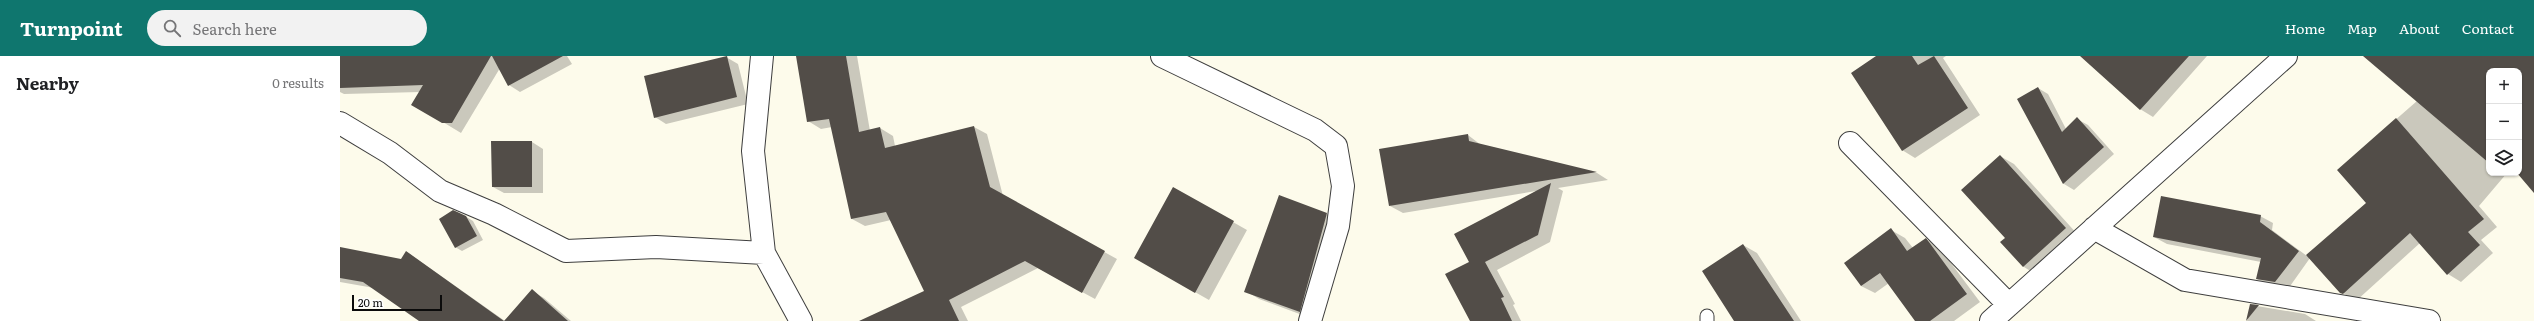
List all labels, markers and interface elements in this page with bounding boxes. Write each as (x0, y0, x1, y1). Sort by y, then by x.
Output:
search box (147, 10, 427, 46)
text: Turnpoint (20, 14, 123, 42)
icon: search (161, 17, 183, 39)
text: Search here (193, 17, 277, 40)
text: Home (2285, 18, 2325, 38)
text: Map (2347, 18, 2377, 38)
text: About (2399, 18, 2440, 38)
text: Contact (2462, 18, 2514, 38)
map controls (2486, 68, 2522, 176)
button: + (2486, 68, 2522, 104)
text: Nearby (16, 70, 79, 95)
text: 0 results (272, 73, 324, 92)
button: − (2486, 104, 2522, 140)
button: layers (2486, 140, 2522, 176)
scale bar (352, 293, 442, 312)
text: 20 m (358, 294, 383, 310)

